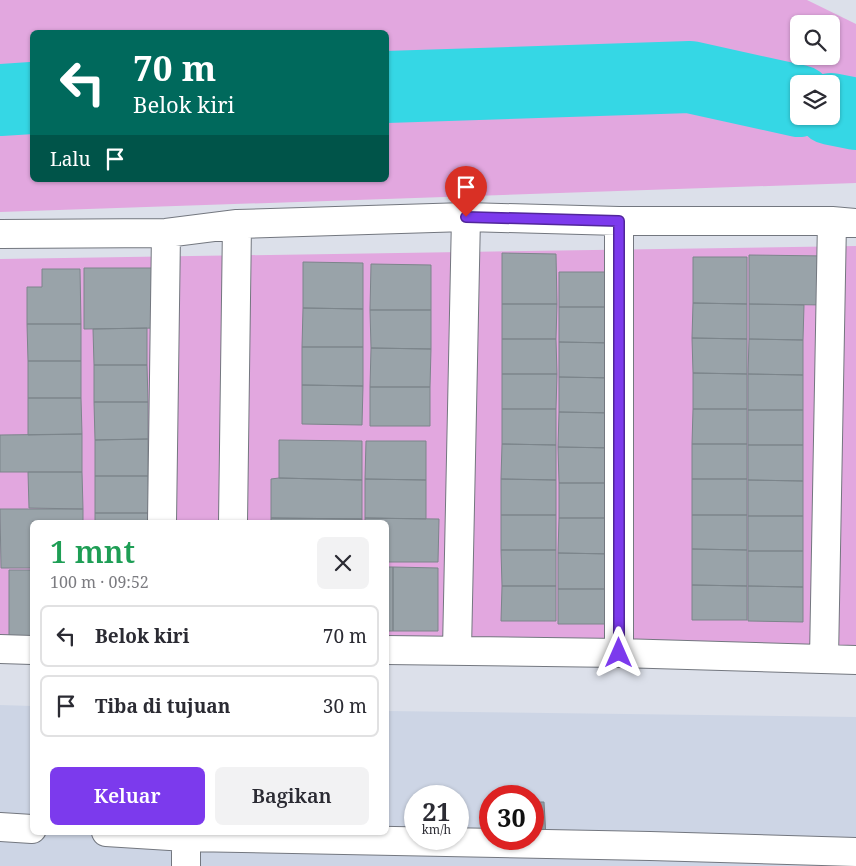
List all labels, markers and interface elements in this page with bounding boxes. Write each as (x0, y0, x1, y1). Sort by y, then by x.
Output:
map controls (790, 15, 840, 125)
button: search (790, 15, 840, 65)
text: 70 m (133, 44, 216, 91)
icon: left (50, 50, 115, 115)
button: layers (790, 75, 840, 125)
text: Belok kiri (133, 89, 235, 119)
icon: arrive (101, 145, 129, 173)
text: Lalu (50, 146, 91, 172)
pin (445, 166, 487, 217)
icon: arrive (452, 173, 480, 201)
text: 1 mnt (50, 531, 135, 572)
button: close (317, 537, 369, 589)
text: 100 m · 09:52 (50, 571, 149, 593)
icon: left (52, 622, 80, 650)
text: Belok kiri (95, 623, 189, 649)
text: 70 m (323, 623, 367, 649)
position arrow (592, 626, 644, 678)
icon: arrive (52, 692, 80, 720)
text: Tiba di tujuan (95, 693, 230, 719)
text: 30 m (323, 693, 367, 719)
button: Keluar (50, 767, 205, 825)
button: Bagikan (215, 767, 369, 825)
speed limit sign: 30 (479, 785, 544, 850)
text: 21 (422, 794, 451, 828)
text: km/h (422, 821, 451, 838)

